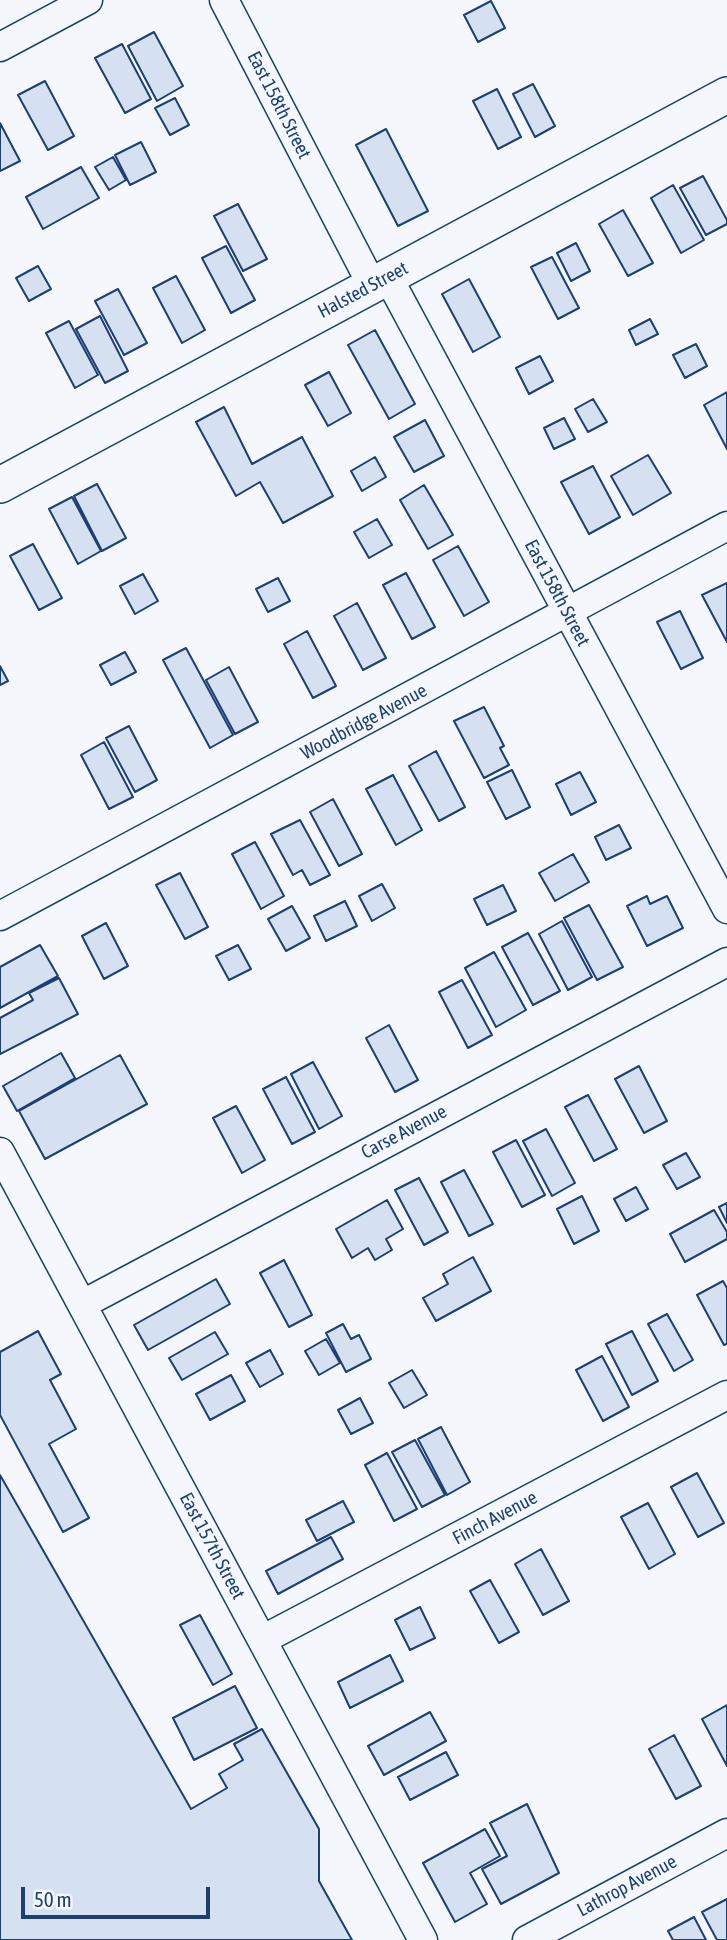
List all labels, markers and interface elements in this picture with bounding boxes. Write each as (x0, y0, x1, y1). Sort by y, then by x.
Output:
street label: East 158th Street (242, 47, 316, 163)
street label: Halsted Street (314, 257, 412, 323)
street label: East 158th Street (519, 536, 595, 650)
street label: Woodbridge Avenue (297, 679, 431, 765)
street label: Carse Avenue (357, 1100, 451, 1164)
street label: Finch Avenue (449, 1486, 541, 1550)
street label: East 157th Street (174, 1489, 250, 1603)
street label: Lathrop Avenue (573, 1850, 681, 1922)
scale bar (24, 1874, 214, 1918)
text: 50 m (34, 1887, 72, 1911)

